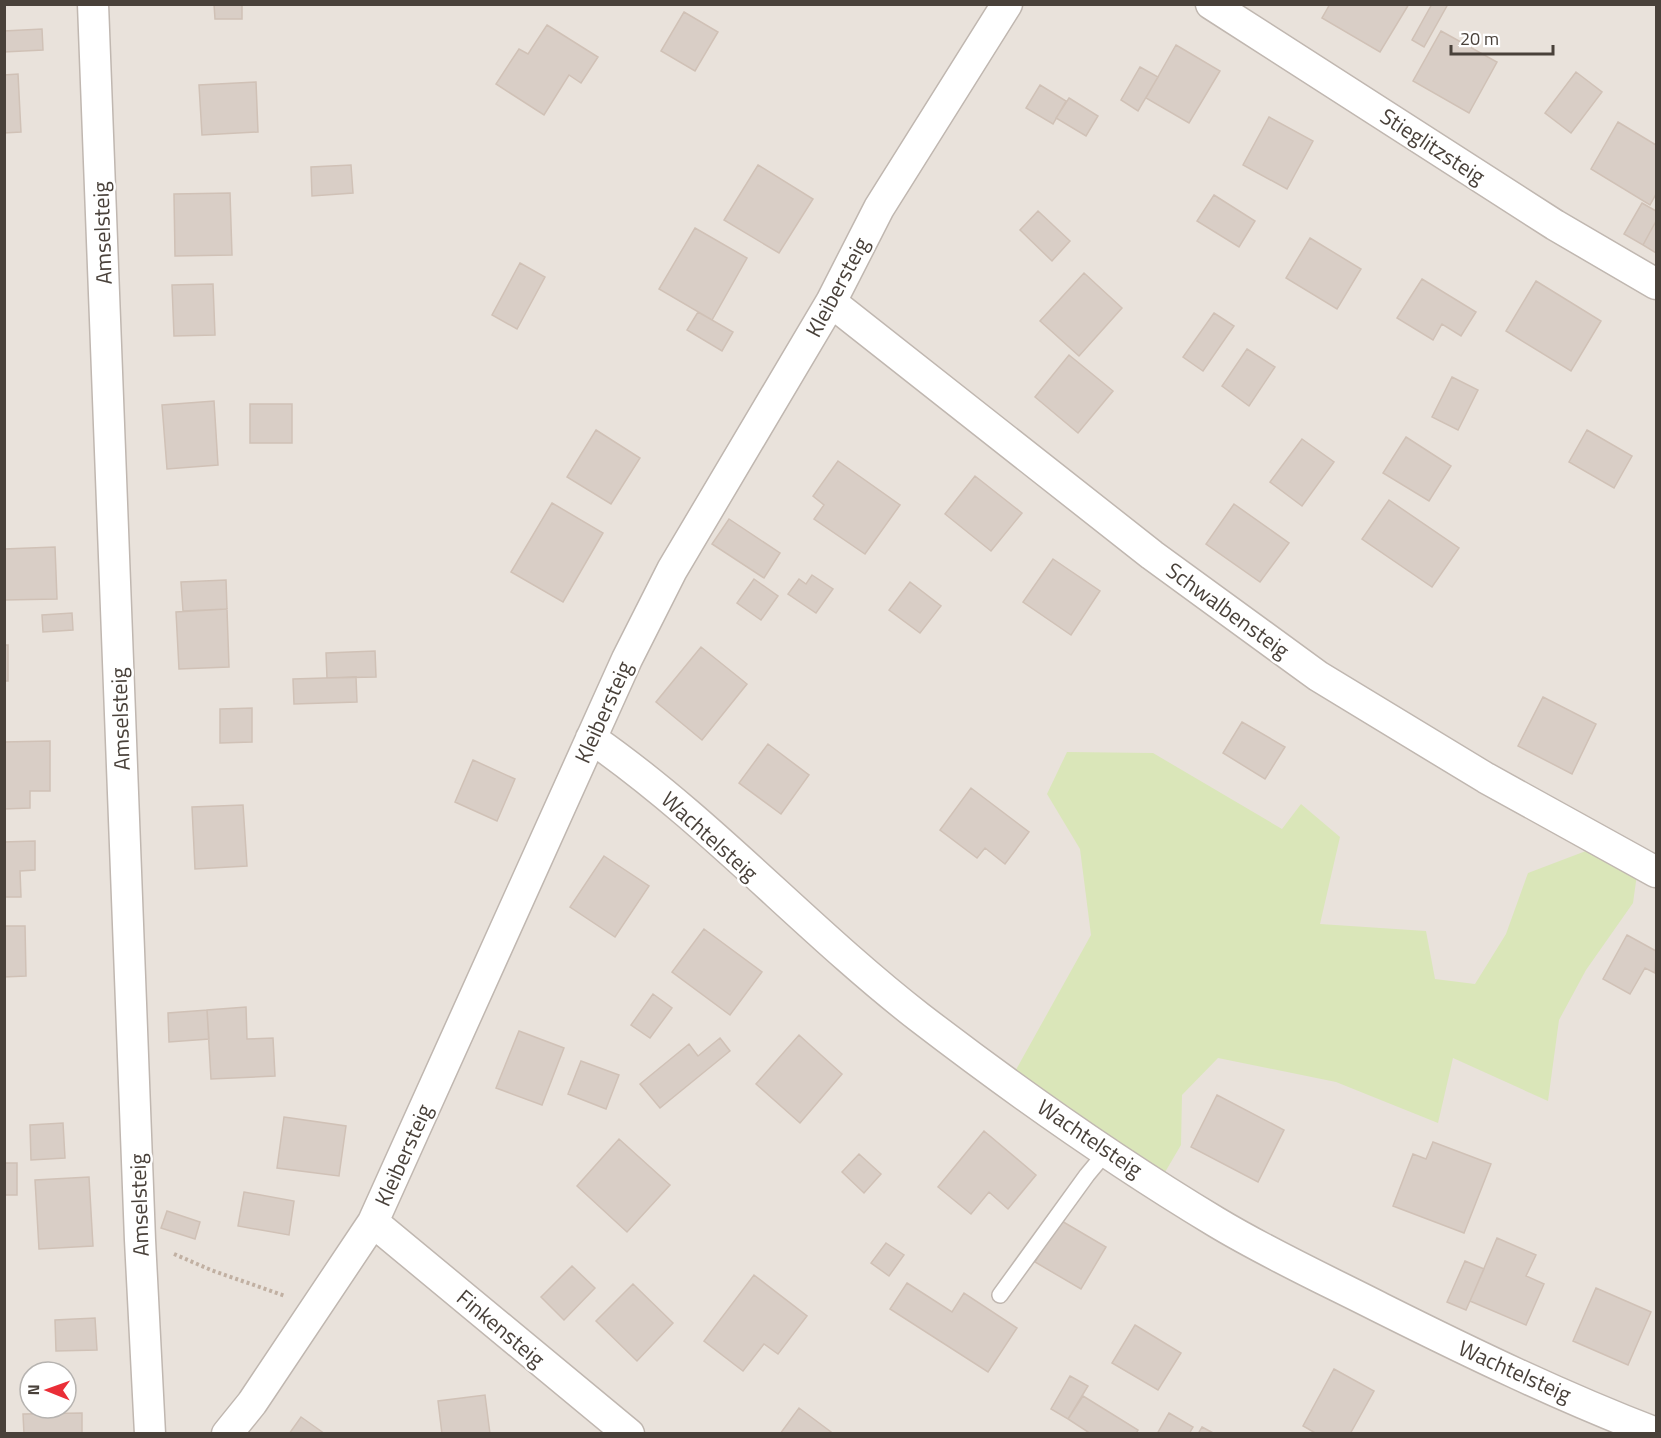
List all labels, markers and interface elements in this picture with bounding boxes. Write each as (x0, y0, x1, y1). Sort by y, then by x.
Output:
scale bar (1451, 18, 1553, 56)
text: 20 m (1460, 25, 1499, 52)
street label: Stieglitzsteig (1374, 99, 1492, 193)
street label: Amselsteig (83, 181, 121, 285)
street label: Kleibersteig (796, 231, 878, 343)
street label: Schwalbensteig (1159, 553, 1297, 667)
street label: Kleibersteig (565, 655, 641, 769)
street label: Amselsteig (101, 667, 139, 771)
street label: Wachtelsteig (654, 783, 766, 889)
street label: Wachtelsteig (1030, 1090, 1150, 1186)
street label: Kleibersteig (365, 1098, 441, 1212)
street label: Amselsteig (120, 1153, 158, 1257)
street label: Finkensteig (449, 1281, 553, 1375)
street label: Wachtelsteig (1453, 1331, 1577, 1411)
north arrow (18, 1360, 78, 1420)
text: N (21, 1384, 45, 1395)

